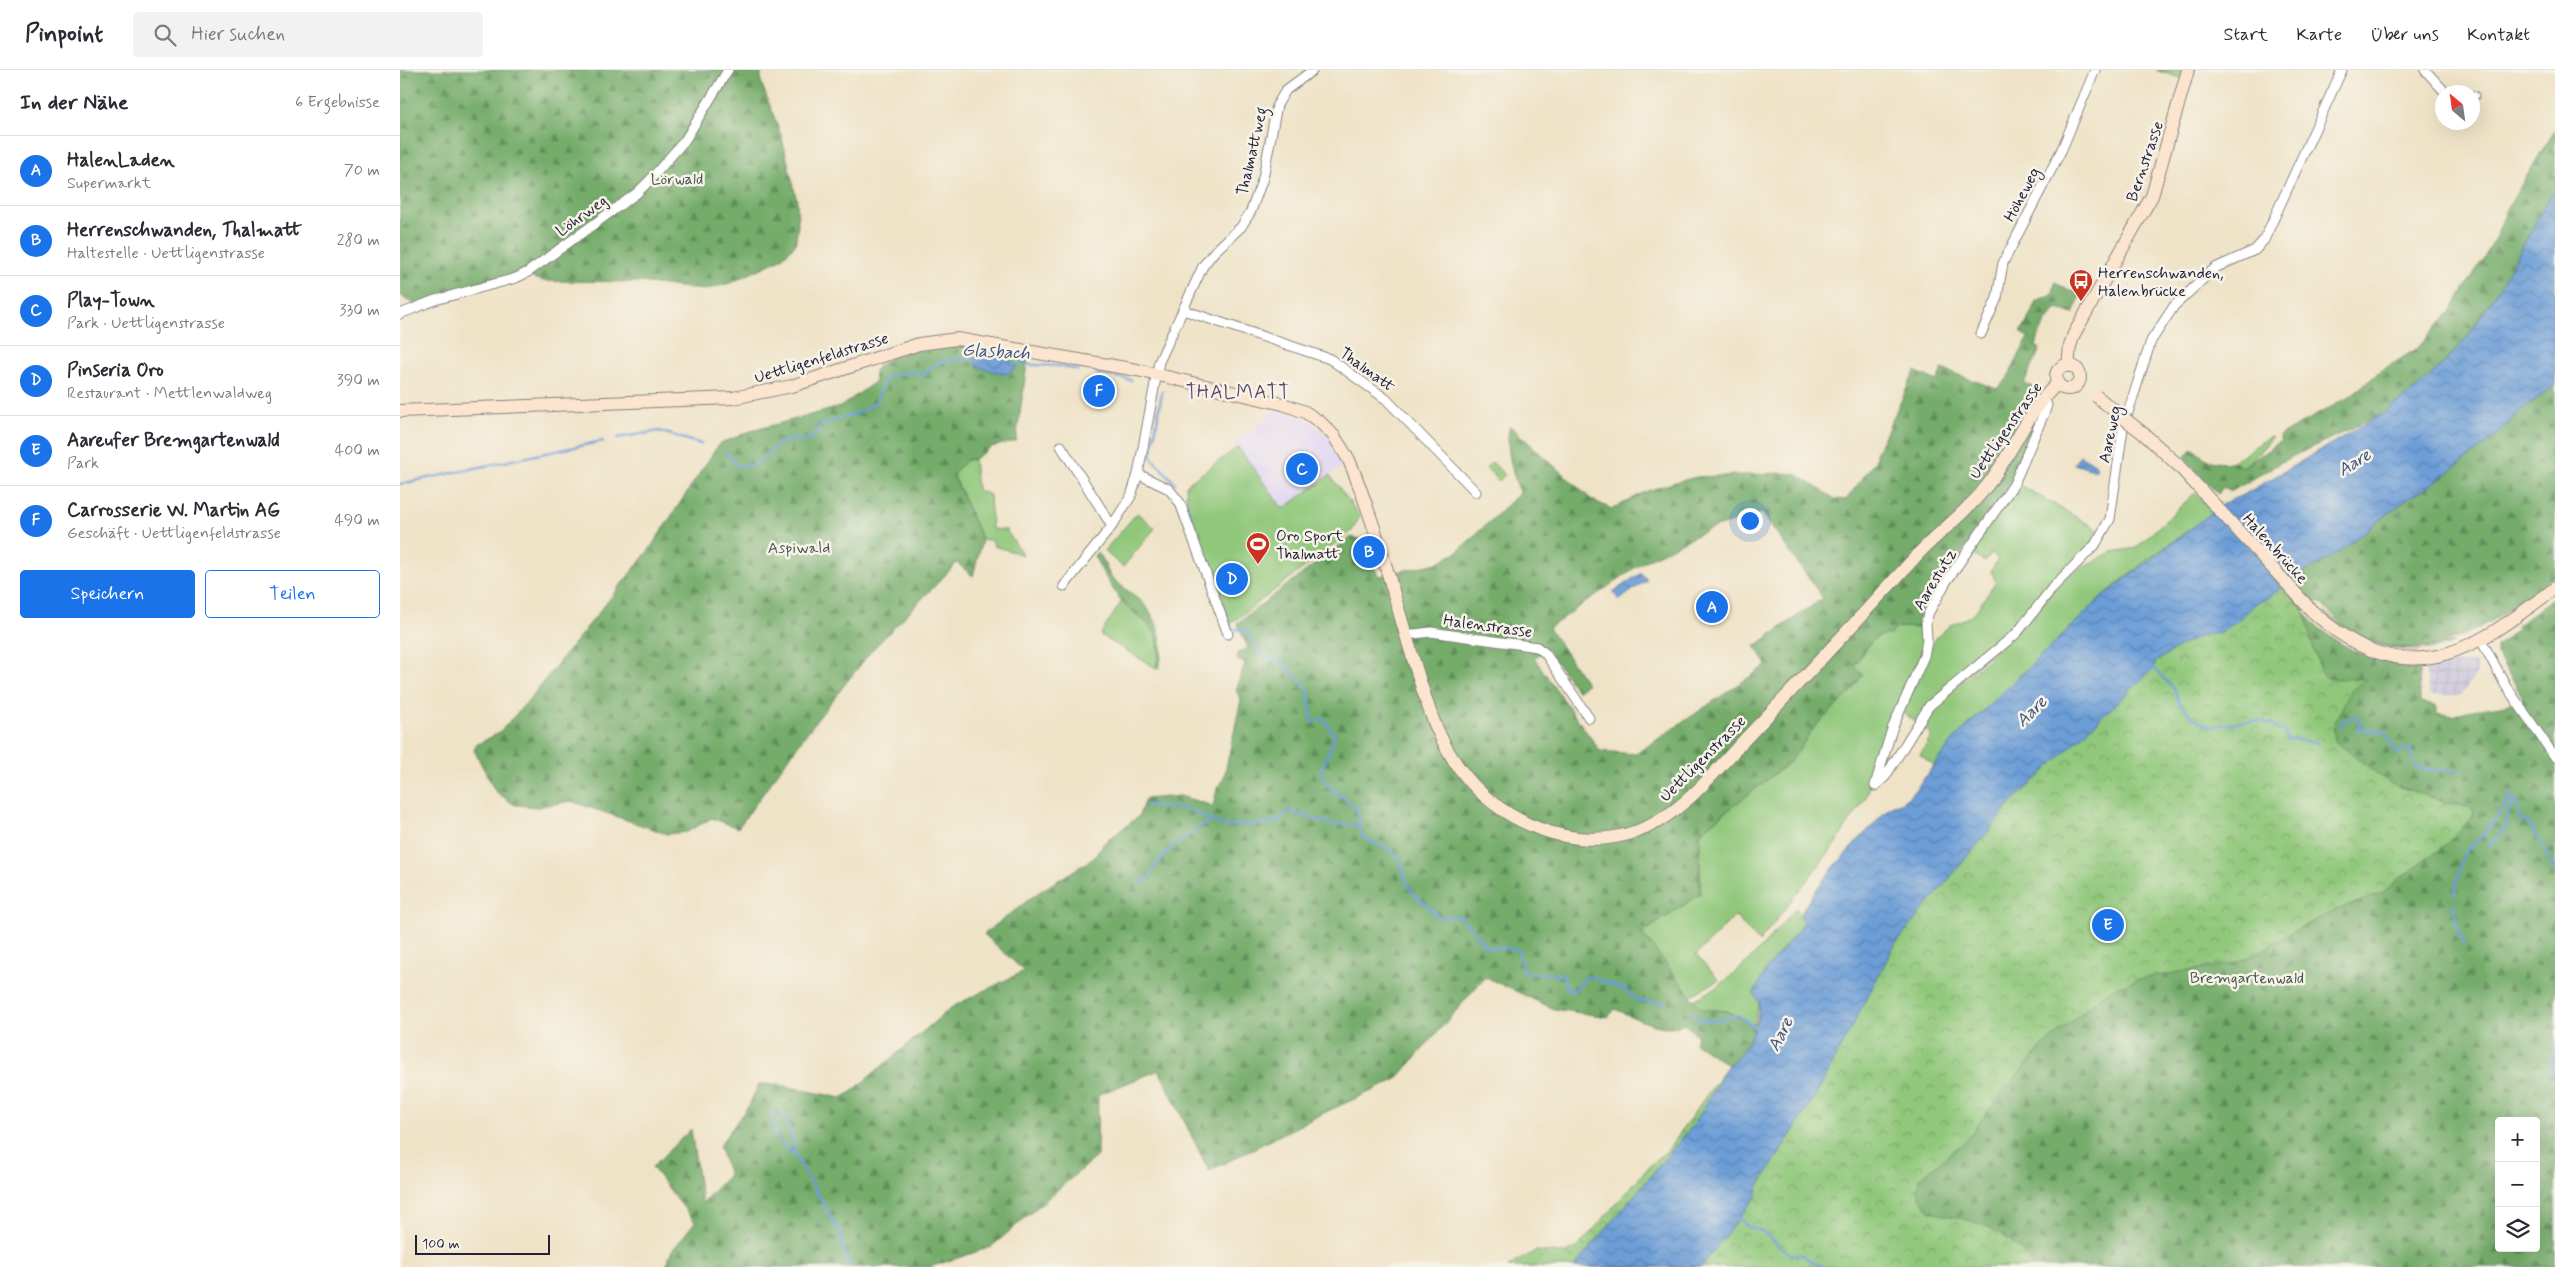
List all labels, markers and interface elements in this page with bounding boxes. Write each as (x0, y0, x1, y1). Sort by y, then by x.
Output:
search box (133, 12, 483, 57)
text: Pinpoint (25, 19, 103, 50)
icon: search (151, 21, 179, 49)
text: Hier suchen (191, 22, 285, 47)
text: Start (2224, 23, 2268, 47)
text: Karte (2296, 23, 2342, 47)
text: Über uns (2370, 23, 2439, 47)
text: Kontakt (2467, 23, 2530, 47)
north arrow (2435, 85, 2480, 130)
text: In der Nähe (20, 89, 128, 117)
text: 6 Ergebnisse (295, 92, 380, 113)
street label: Thalmattweg (1232, 105, 1274, 198)
street label: Bernstrasse (2122, 119, 2169, 204)
text: HalenLaden (67, 148, 175, 173)
text: A (31, 160, 41, 181)
text: 70 m (344, 160, 380, 181)
street label: Höheweg (1999, 164, 2046, 226)
park label: Lörwald (651, 169, 703, 190)
text: Supermarkt (67, 173, 151, 194)
street label: Löhrweg (552, 190, 612, 242)
text: Herrenschwanden, Thalmatt (67, 218, 302, 243)
text: B (31, 230, 41, 251)
text: 280 m (337, 230, 380, 251)
text: Haltestelle · Uettligenstrasse (67, 243, 265, 264)
place label: Herrenschwanden, Halenbrücke (2098, 263, 2224, 302)
bus stop icon: Herrenschwanden, Halenbrücke (2068, 268, 2094, 302)
text: Play-Town (67, 288, 155, 313)
text: C (30, 300, 42, 321)
text: 330 m (339, 300, 380, 321)
text: Park · Uettligenstrasse (67, 313, 225, 334)
street label: Uettligenfeldstrasse (752, 328, 891, 389)
water label: Glasbach (961, 338, 1031, 366)
street label: Thalmatt (1335, 343, 1400, 398)
text: Pinseria Oro (67, 358, 164, 383)
text: D (30, 370, 42, 391)
text: 390 m (337, 370, 380, 391)
pin: F (1083, 372, 1115, 410)
street label: Uettligenstrasse (1965, 378, 2048, 484)
district label: THALMATT (1186, 380, 1290, 405)
text: Restaurant · Mettlenwaldweg (67, 383, 272, 404)
street label: Aareweg (2094, 404, 2128, 465)
text: Aareufer Bremgartenwald (67, 428, 280, 453)
text: E (31, 440, 41, 461)
text: 400 m (335, 440, 380, 461)
water label: Aare (2333, 443, 2376, 482)
pin: C (1286, 450, 1318, 488)
text: Park (67, 453, 99, 474)
text: Carrosserie W. Martin AG (67, 498, 280, 523)
your location (1737, 508, 1763, 534)
street label: Halenbrücke (2238, 509, 2312, 589)
text: F (32, 510, 40, 531)
text: 490 m (334, 510, 380, 531)
text: Geschäft · Uettligenfeldstrasse (67, 523, 281, 544)
place label: Oro Sport Thalmatt (1276, 526, 1344, 565)
sports icon: Oro Sport Thalmatt (1245, 531, 1271, 565)
pin: B (1353, 533, 1385, 571)
park label: Aspiwald (768, 538, 830, 559)
street label: Aarestutz (1909, 545, 1962, 614)
pin: D (1216, 560, 1248, 598)
button: Speichern (20, 570, 195, 618)
button: Teilen (205, 570, 380, 618)
pin: A (1696, 588, 1728, 626)
street label: Halenstrasse (1442, 610, 1534, 643)
water label: Aare (2011, 690, 2053, 733)
street label: Uettligenstrasse (1655, 711, 1751, 807)
pin: E (2092, 906, 2124, 944)
park label: Bremgartenwald (2190, 968, 2304, 989)
water label: Aare (1762, 1013, 1800, 1056)
map controls (2495, 1117, 2540, 1252)
button: + (2495, 1117, 2540, 1162)
button: − (2495, 1162, 2540, 1207)
button: layers (2495, 1207, 2540, 1252)
scale bar (415, 1232, 550, 1255)
text: 100 m (422, 1235, 460, 1253)

